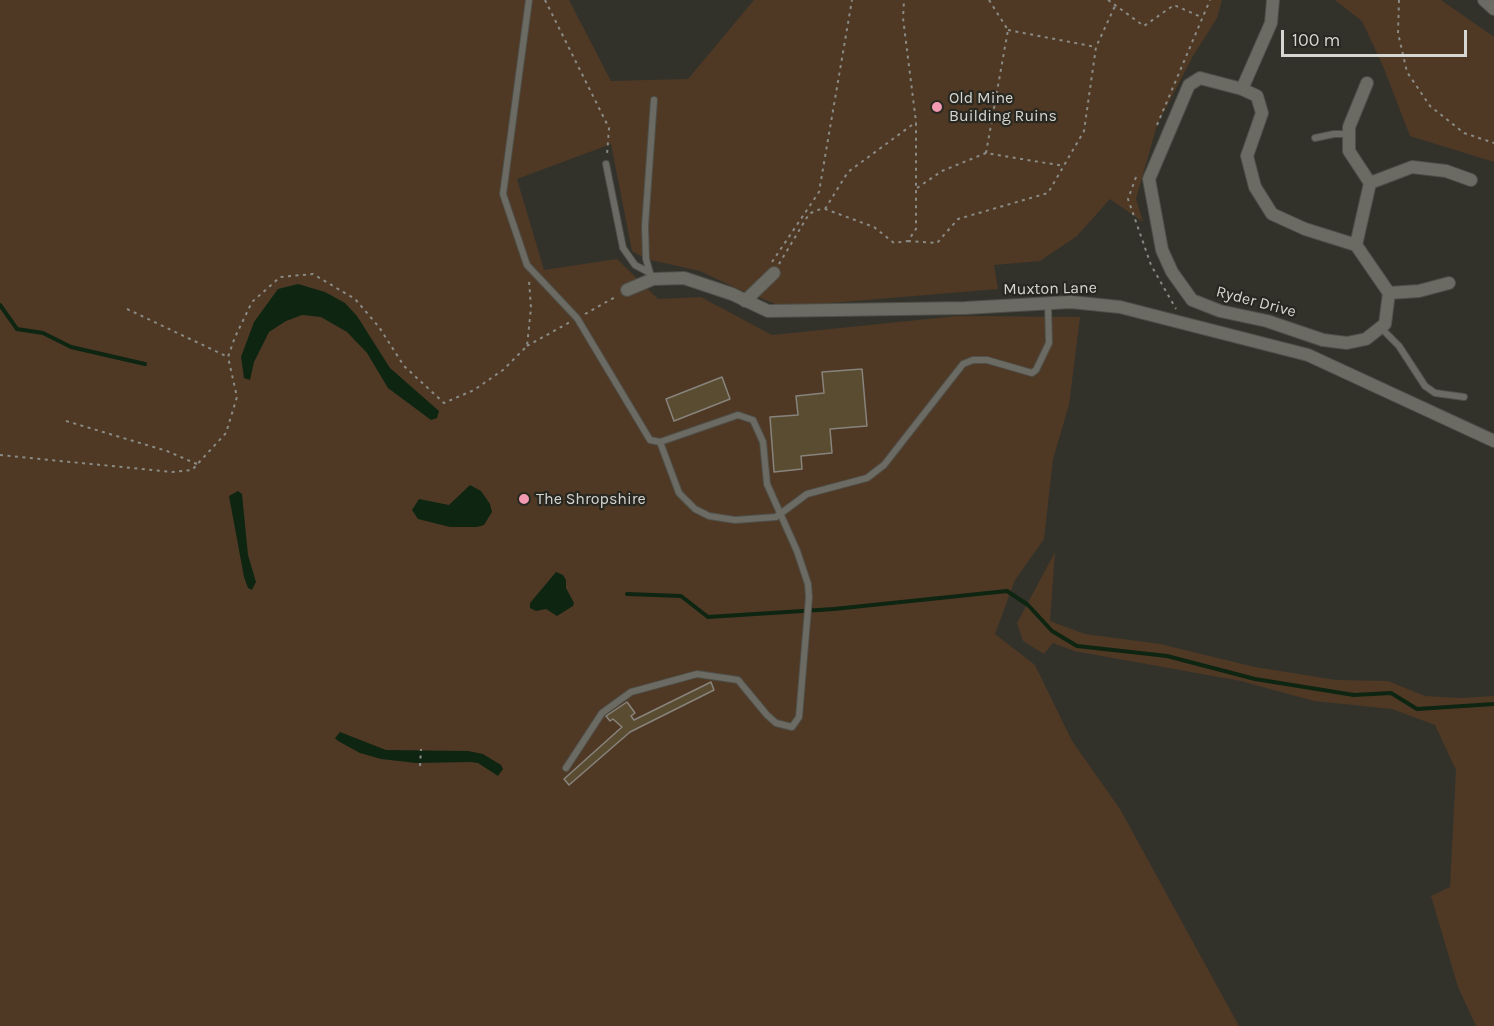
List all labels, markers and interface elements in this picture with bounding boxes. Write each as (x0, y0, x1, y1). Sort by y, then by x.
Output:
scale bar (1284, 18, 1470, 56)
text: 100 m (1292, 29, 1340, 51)
place label: Old Mine Building Ruins (949, 88, 1057, 126)
marker: Old Mine Building Ruins (930, 100, 944, 114)
street label: Muxton Lane (1003, 279, 1097, 299)
street label: Ryder Drive (1214, 282, 1298, 322)
place label: The Shropshire (536, 489, 646, 509)
marker: The Shropshire (517, 492, 531, 506)

